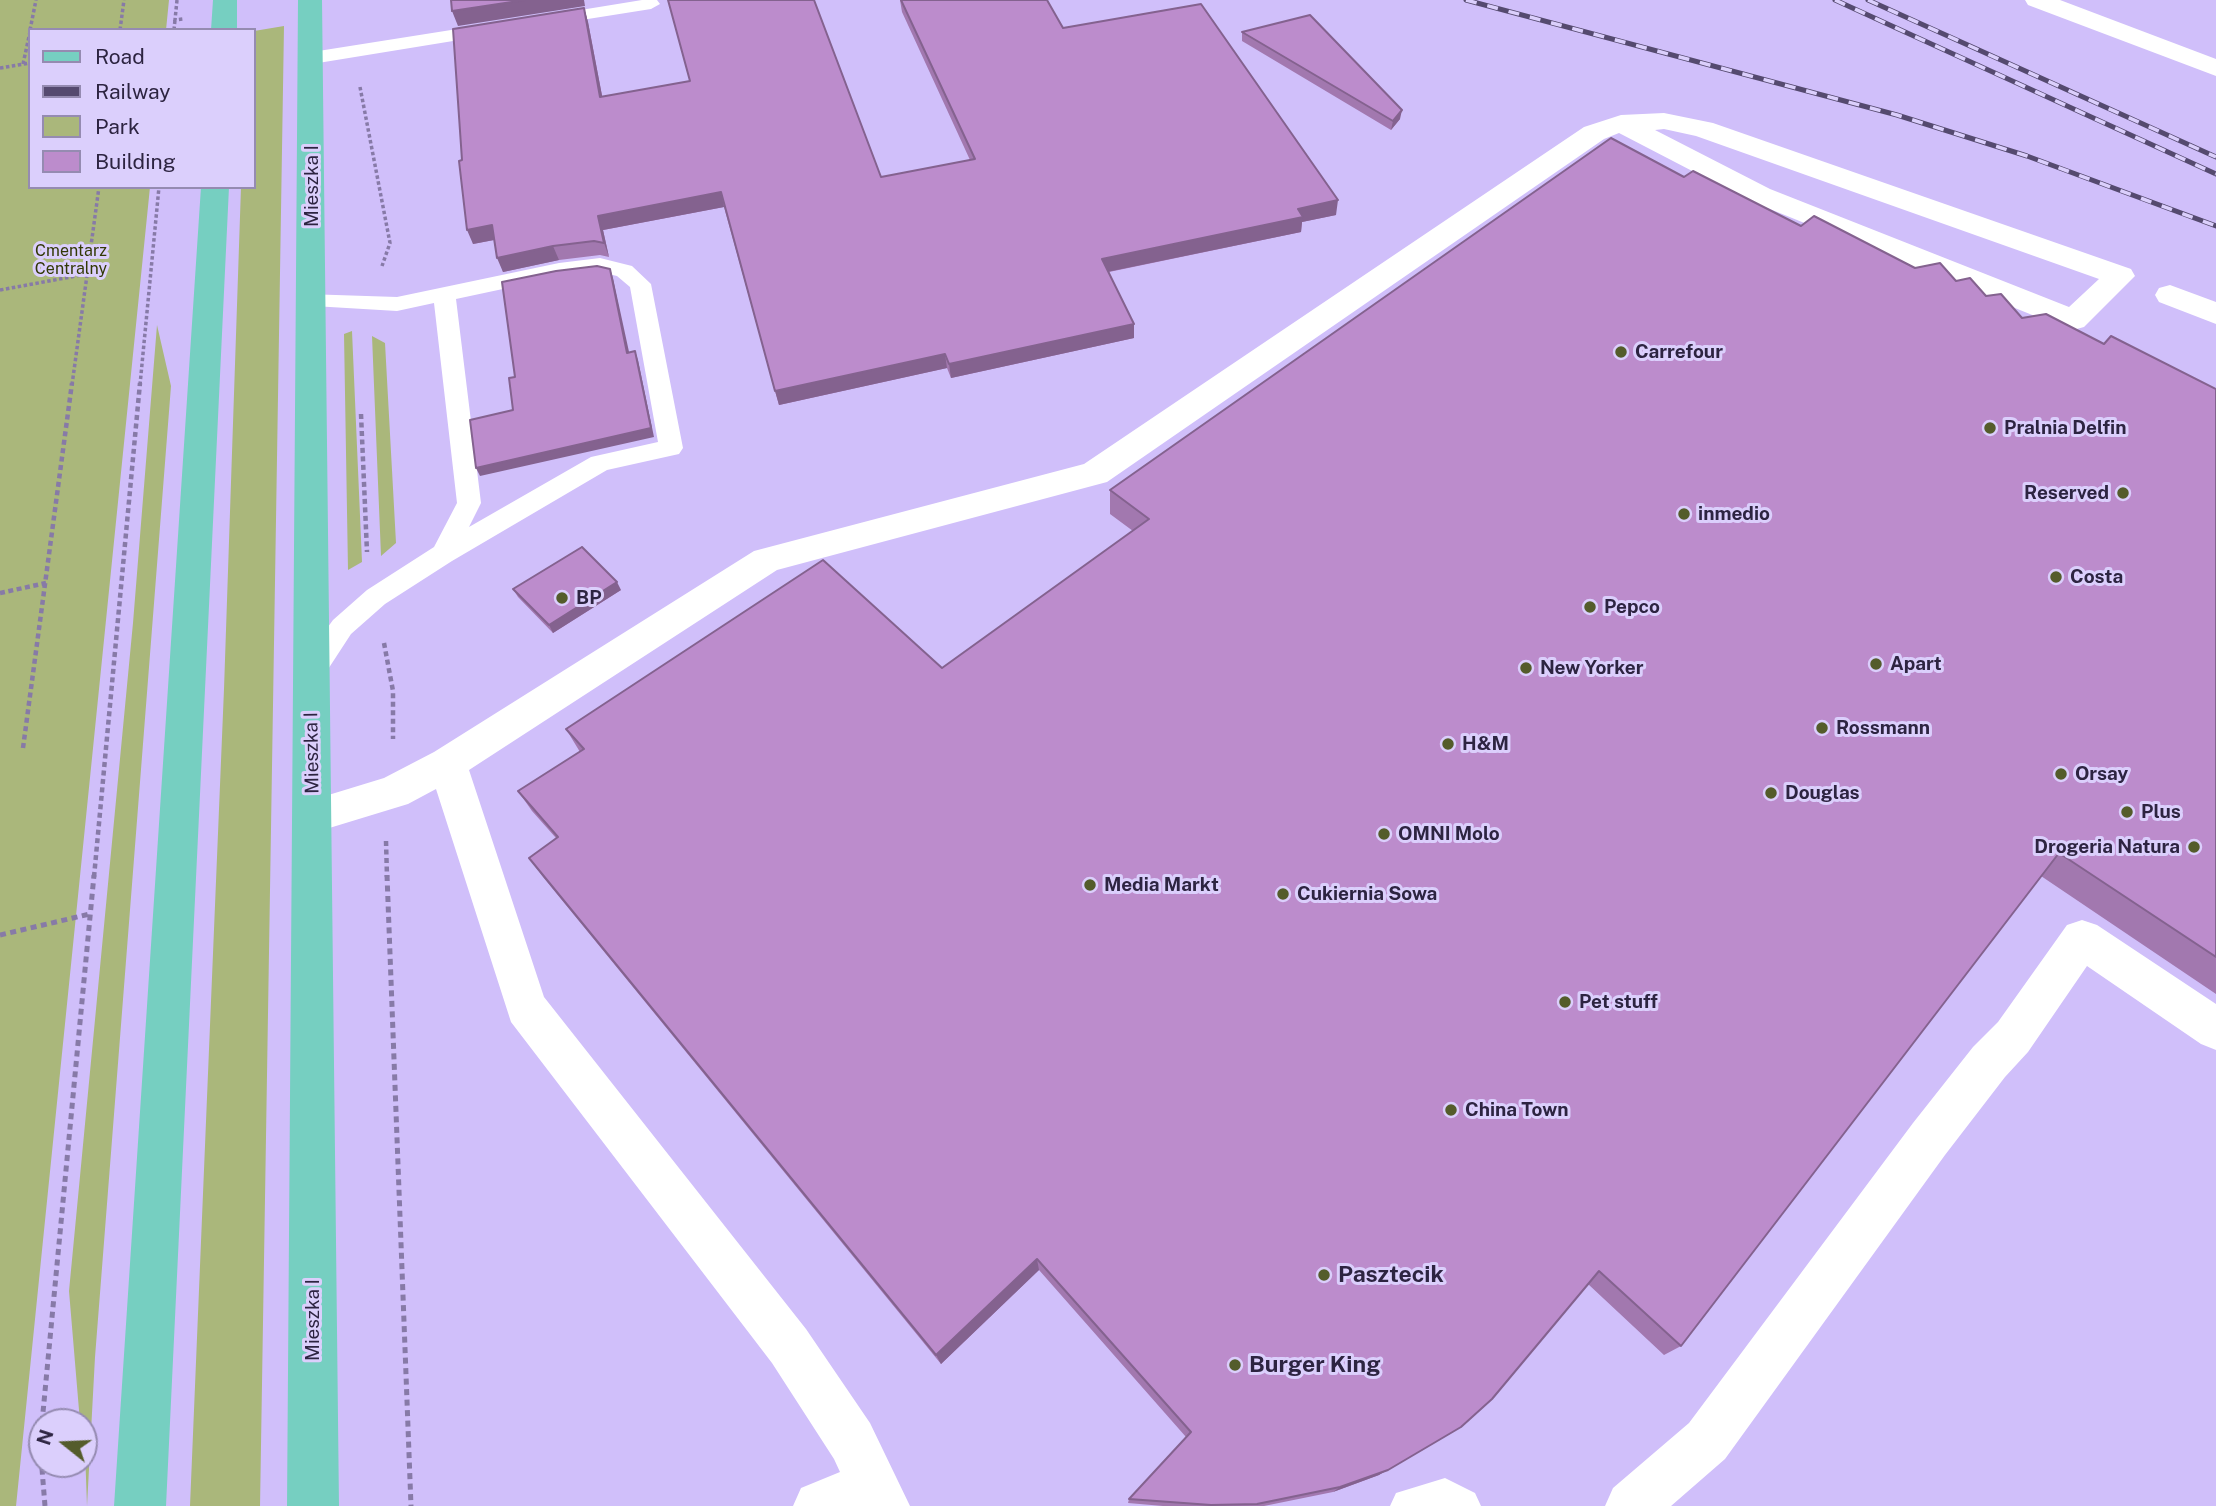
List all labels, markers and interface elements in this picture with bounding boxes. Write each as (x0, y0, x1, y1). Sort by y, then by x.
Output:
legend (28, 28, 256, 189)
text: Road (95, 44, 145, 69)
text: Railway (95, 79, 171, 104)
text: Park (95, 114, 140, 139)
street label: Mieszka I (301, 145, 323, 227)
text: Building (95, 149, 176, 174)
park label: Cmentarz Centralny (35, 241, 107, 279)
place label: Carrefour (1635, 341, 1723, 363)
marker: Carrefour (1613, 344, 1629, 360)
place label: Pralnia Delfin (2004, 417, 2126, 439)
marker: Pralnia Delfin (1982, 420, 1998, 436)
place label: Reserved (2024, 482, 2109, 504)
marker: Reserved (2115, 485, 2131, 501)
place label: inmedio (1698, 503, 1770, 525)
marker: inmedio (1676, 506, 1692, 522)
place label: Costa (2070, 566, 2123, 588)
marker: Costa (2048, 569, 2064, 585)
place label: BP (576, 587, 602, 609)
marker: BP (554, 590, 570, 606)
place label: Pepco (1604, 596, 1660, 618)
marker: Pepco (1582, 599, 1598, 615)
place label: Apart (1890, 653, 1942, 675)
marker: Apart (1868, 656, 1884, 672)
place label: New Yorker (1540, 657, 1643, 679)
marker: New Yorker (1518, 660, 1534, 676)
street label: Mieszka I (300, 712, 324, 794)
place label: Rossmann (1836, 717, 1930, 739)
marker: Rossmann (1814, 720, 1830, 736)
place label: H&M (1462, 733, 1509, 755)
marker: H&M (1440, 736, 1456, 752)
place label: Orsay (2075, 763, 2128, 785)
marker: Orsay (2053, 766, 2069, 782)
place label: Douglas (1785, 782, 1860, 804)
marker: Douglas (1763, 785, 1779, 801)
place label: Plus (2141, 801, 2181, 823)
marker: Plus (2119, 804, 2135, 820)
place label: OMNI Molo (1398, 823, 1500, 845)
marker: OMNI Molo (1376, 826, 1392, 842)
place label: Drogeria Natura (2034, 836, 2180, 858)
marker: Drogeria Natura (2186, 839, 2202, 855)
place label: Media Markt (1104, 874, 1219, 896)
marker: Media Markt (1082, 877, 1098, 893)
place label: Cukiernia Sowa (1297, 883, 1437, 905)
marker: Cukiernia Sowa (1275, 886, 1291, 902)
place label: Pet stuff (1579, 991, 1658, 1013)
marker: Pet stuff (1557, 994, 1573, 1010)
place label: China Town (1465, 1099, 1568, 1121)
marker: China Town (1443, 1102, 1459, 1118)
place label: Pasztecik (1338, 1261, 1444, 1289)
marker: Pasztecik (1316, 1267, 1332, 1283)
street label: Mieszka I (302, 1279, 324, 1361)
place label: Burger King (1249, 1351, 1381, 1379)
marker: Burger King (1227, 1357, 1243, 1373)
north arrow (28, 1408, 98, 1478)
text: N (32, 1427, 58, 1448)

